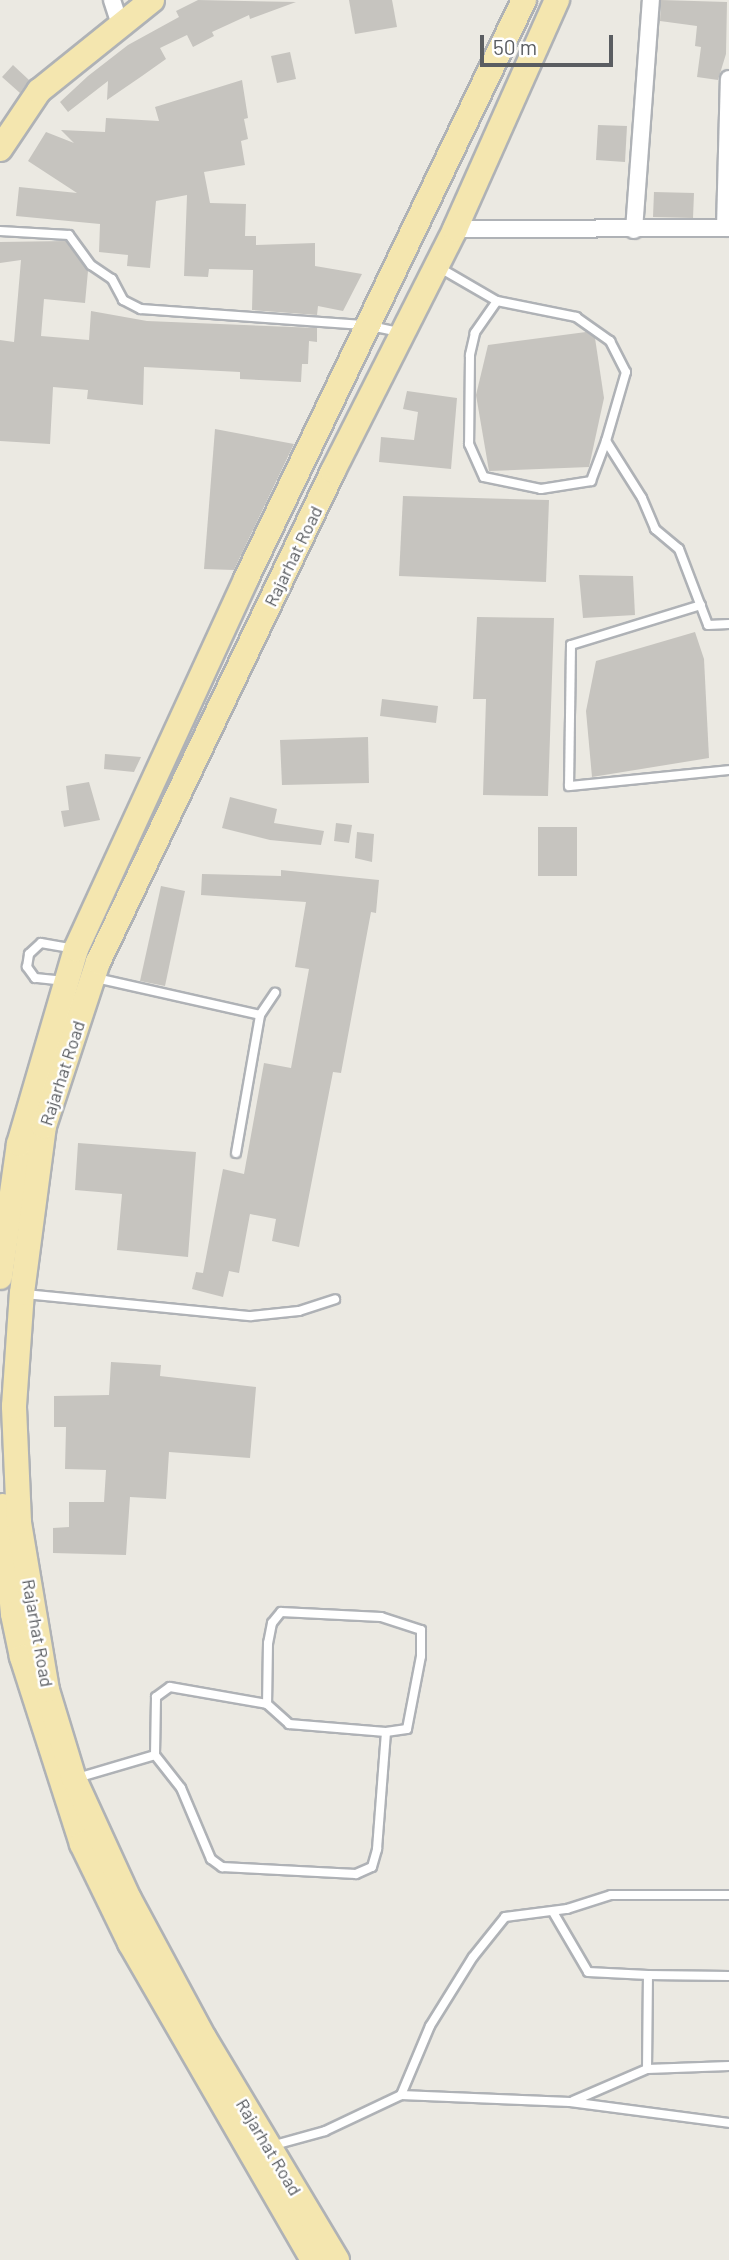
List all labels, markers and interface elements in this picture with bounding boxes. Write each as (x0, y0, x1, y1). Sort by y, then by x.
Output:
scale bar (484, 21, 617, 65)
text: 50 m (493, 34, 537, 59)
street label: Rajarhat Road (259, 502, 327, 610)
street label: Rajarhat Road (35, 1018, 89, 1128)
street label: Rajarhat Road (18, 1577, 58, 1689)
street label: Rajarhat Road (232, 2095, 306, 2199)

